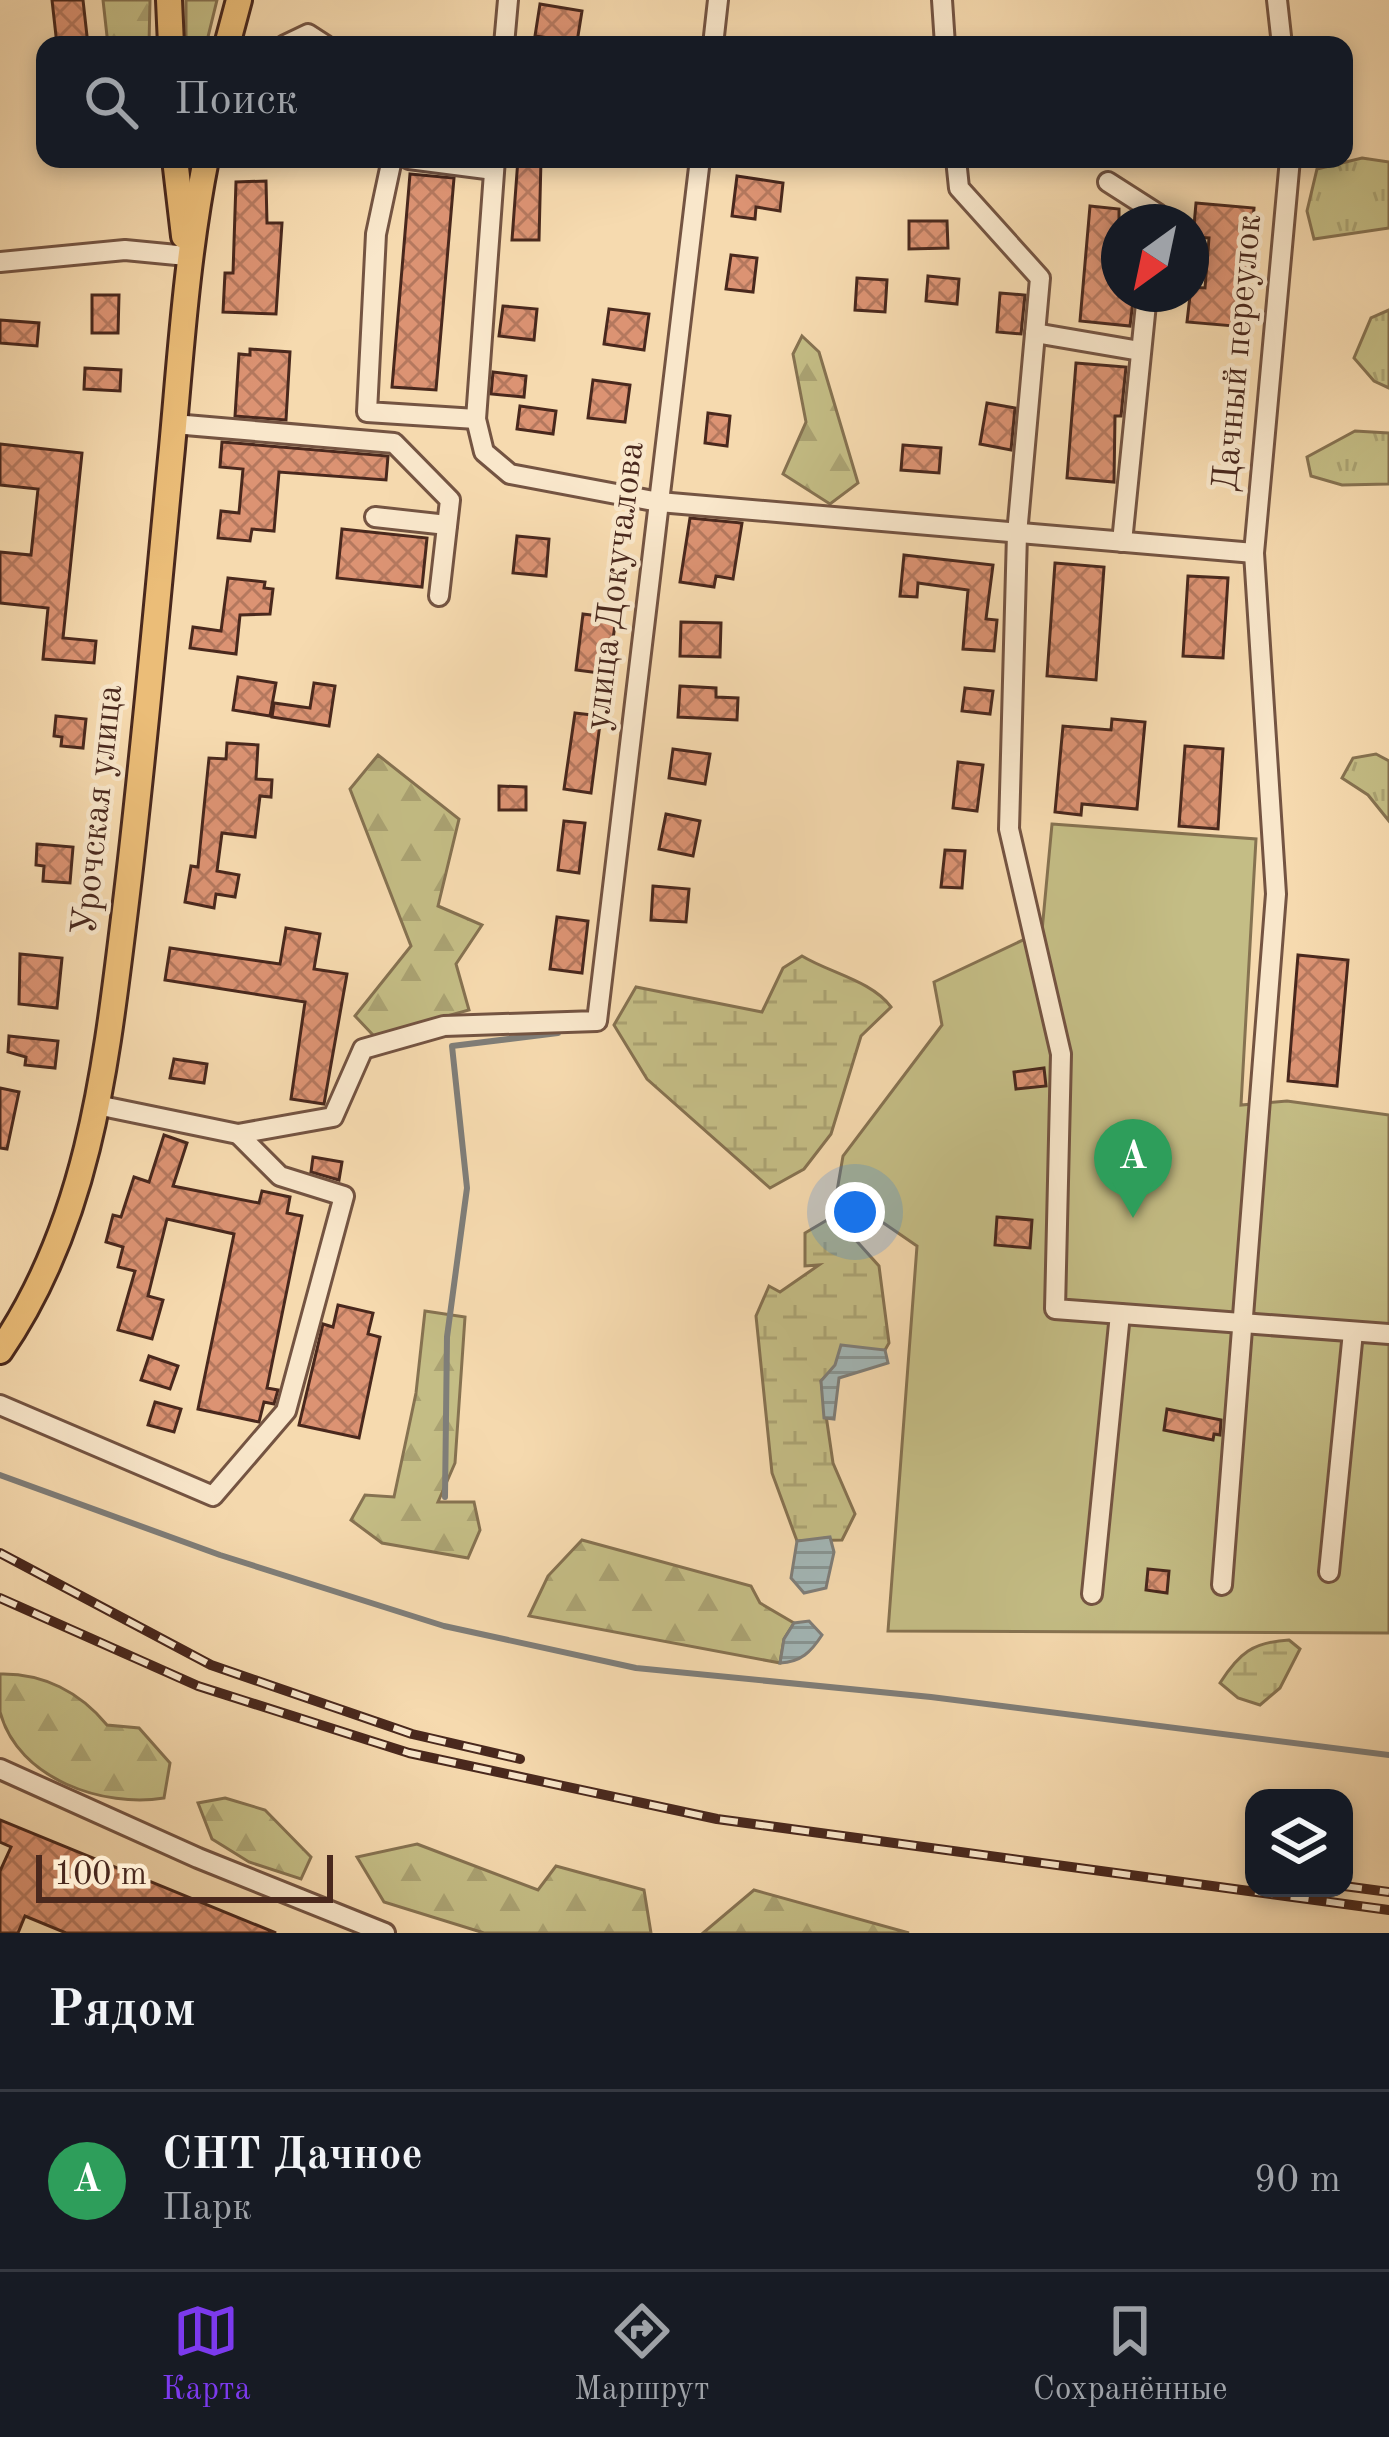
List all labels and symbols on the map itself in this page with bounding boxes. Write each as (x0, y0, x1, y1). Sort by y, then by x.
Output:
north arrow (1101, 204, 1209, 312)
street label: Дачный переулок (1209, 213, 1269, 493)
street label: улица Докучалова (580, 439, 652, 732)
street label: Урочская улица (68, 683, 130, 937)
pin: A (1094, 1119, 1172, 1218)
your location (825, 1182, 885, 1242)
scale bar (36, 1849, 333, 1902)

